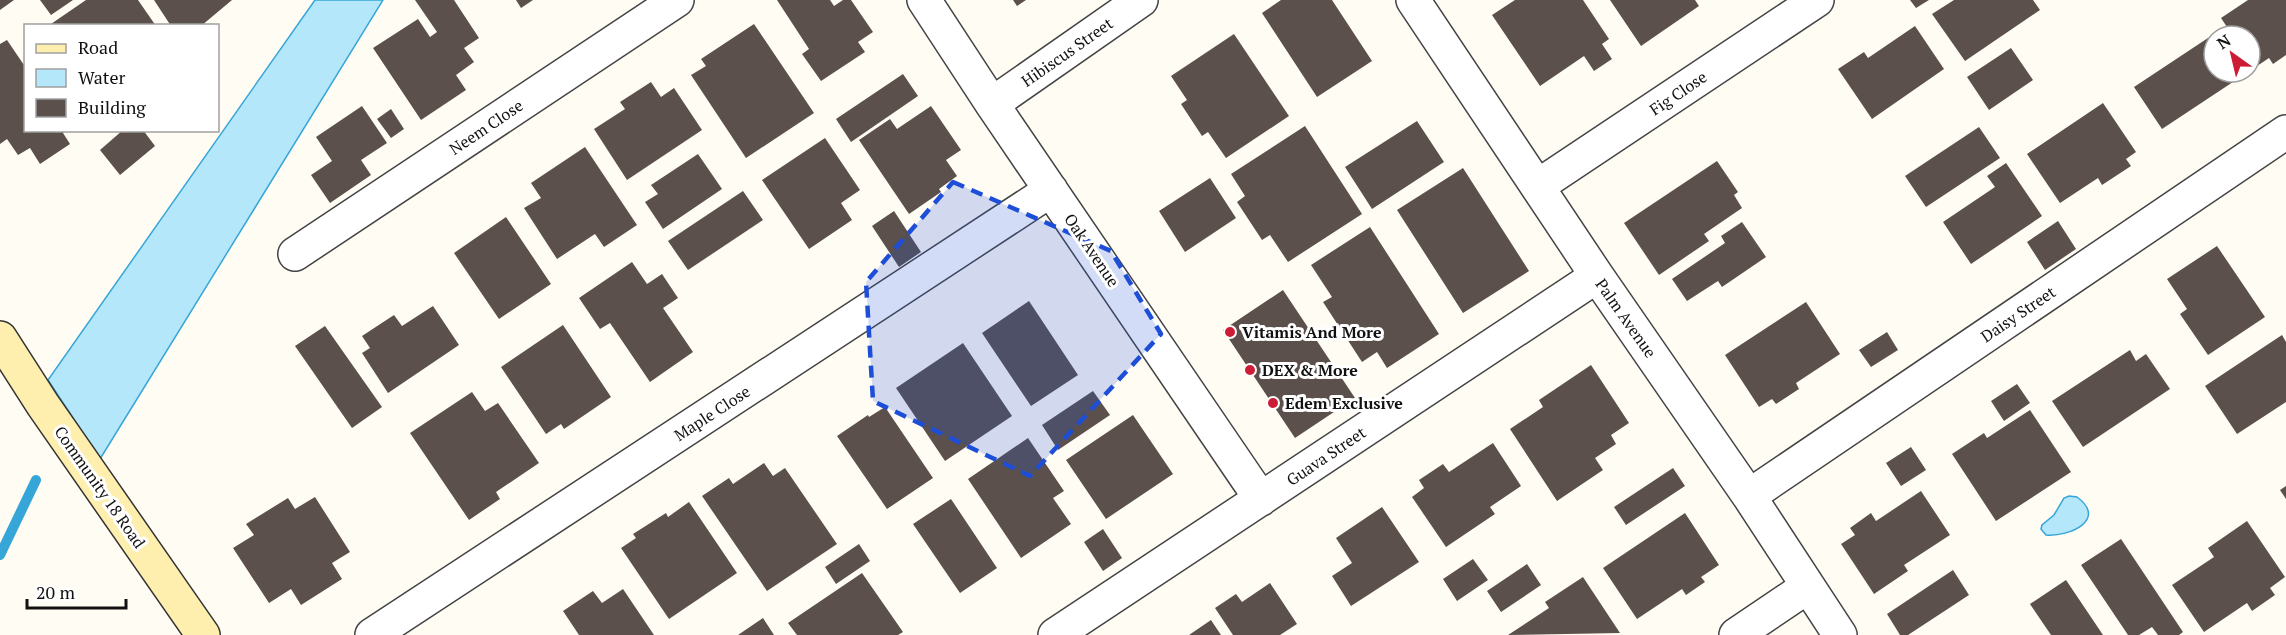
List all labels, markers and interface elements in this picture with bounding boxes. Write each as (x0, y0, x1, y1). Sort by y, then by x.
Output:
street label: Hibiscus Street (1017, 12, 1117, 92)
legend (24, 24, 219, 132)
north arrow (2202, 24, 2262, 84)
text: N (2212, 29, 2235, 54)
text: Road (78, 35, 118, 59)
text: Water (78, 65, 125, 89)
street label: Fig Close (1645, 66, 1711, 120)
street label: Neem Close (445, 94, 527, 160)
text: Building (78, 95, 146, 119)
street label: Oak Avenue (1059, 209, 1125, 291)
street label: Palm Avenue (1591, 274, 1661, 362)
street label: Daisy Street (1976, 281, 2060, 347)
place label: Vitamis And More (1242, 321, 1382, 343)
marker: Vitamis And More (1223, 325, 1237, 339)
place label: DEX & More (1262, 359, 1358, 381)
marker: DEX & More (1243, 363, 1257, 377)
street label: Maple Close (670, 380, 754, 446)
place label: Edem Exclusive (1285, 392, 1403, 414)
marker: Edem Exclusive (1266, 396, 1280, 410)
street label: Guava Street (1282, 421, 1370, 491)
street label: Community 18 Road (50, 422, 150, 553)
scale bar (27, 572, 126, 610)
text: 20 m (36, 580, 76, 604)

